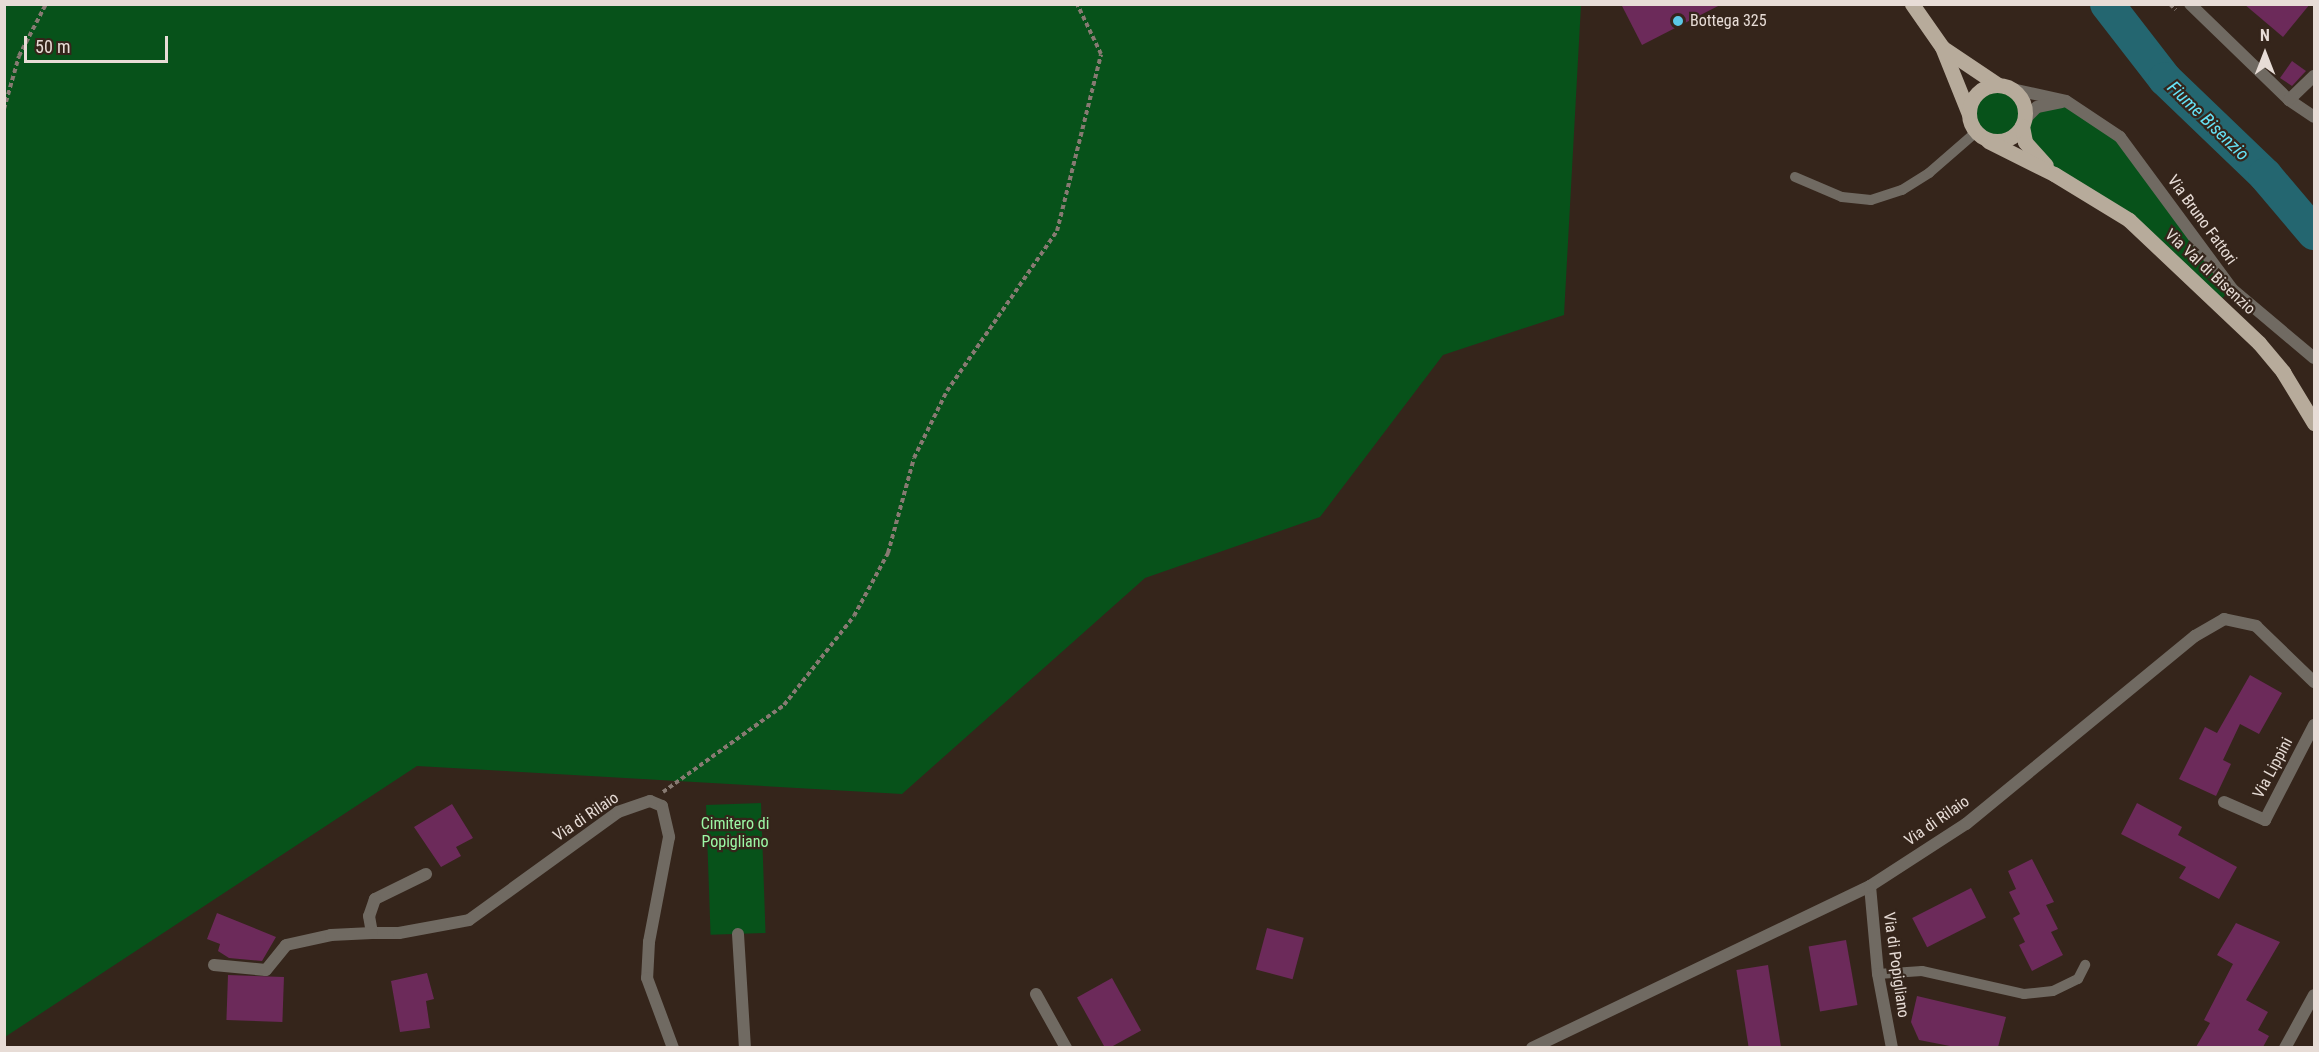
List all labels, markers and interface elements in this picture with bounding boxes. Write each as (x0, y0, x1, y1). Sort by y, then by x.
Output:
place label: Bottega 325 (1690, 11, 1767, 31)
marker: Bottega 325 (1671, 14, 1685, 28)
scale bar (27, 24, 171, 62)
north arrow (2235, 24, 2295, 84)
text: N (2260, 26, 2270, 45)
text: 50 m (35, 36, 70, 57)
water label: Fiume Bisenzio (2163, 77, 2253, 165)
street label: Via Bruno Fattori (2163, 172, 2241, 268)
street label: Via Val di Bisenzio (2161, 225, 2259, 319)
street label: Via Lippini (2249, 734, 2297, 802)
street label: Via di Rilaio (550, 788, 622, 846)
street label: Via di Rilaio (1901, 792, 1973, 850)
park label: Cimitero di Popigliano (701, 814, 769, 852)
street label: Via di Popigliano (1879, 911, 1913, 1019)

